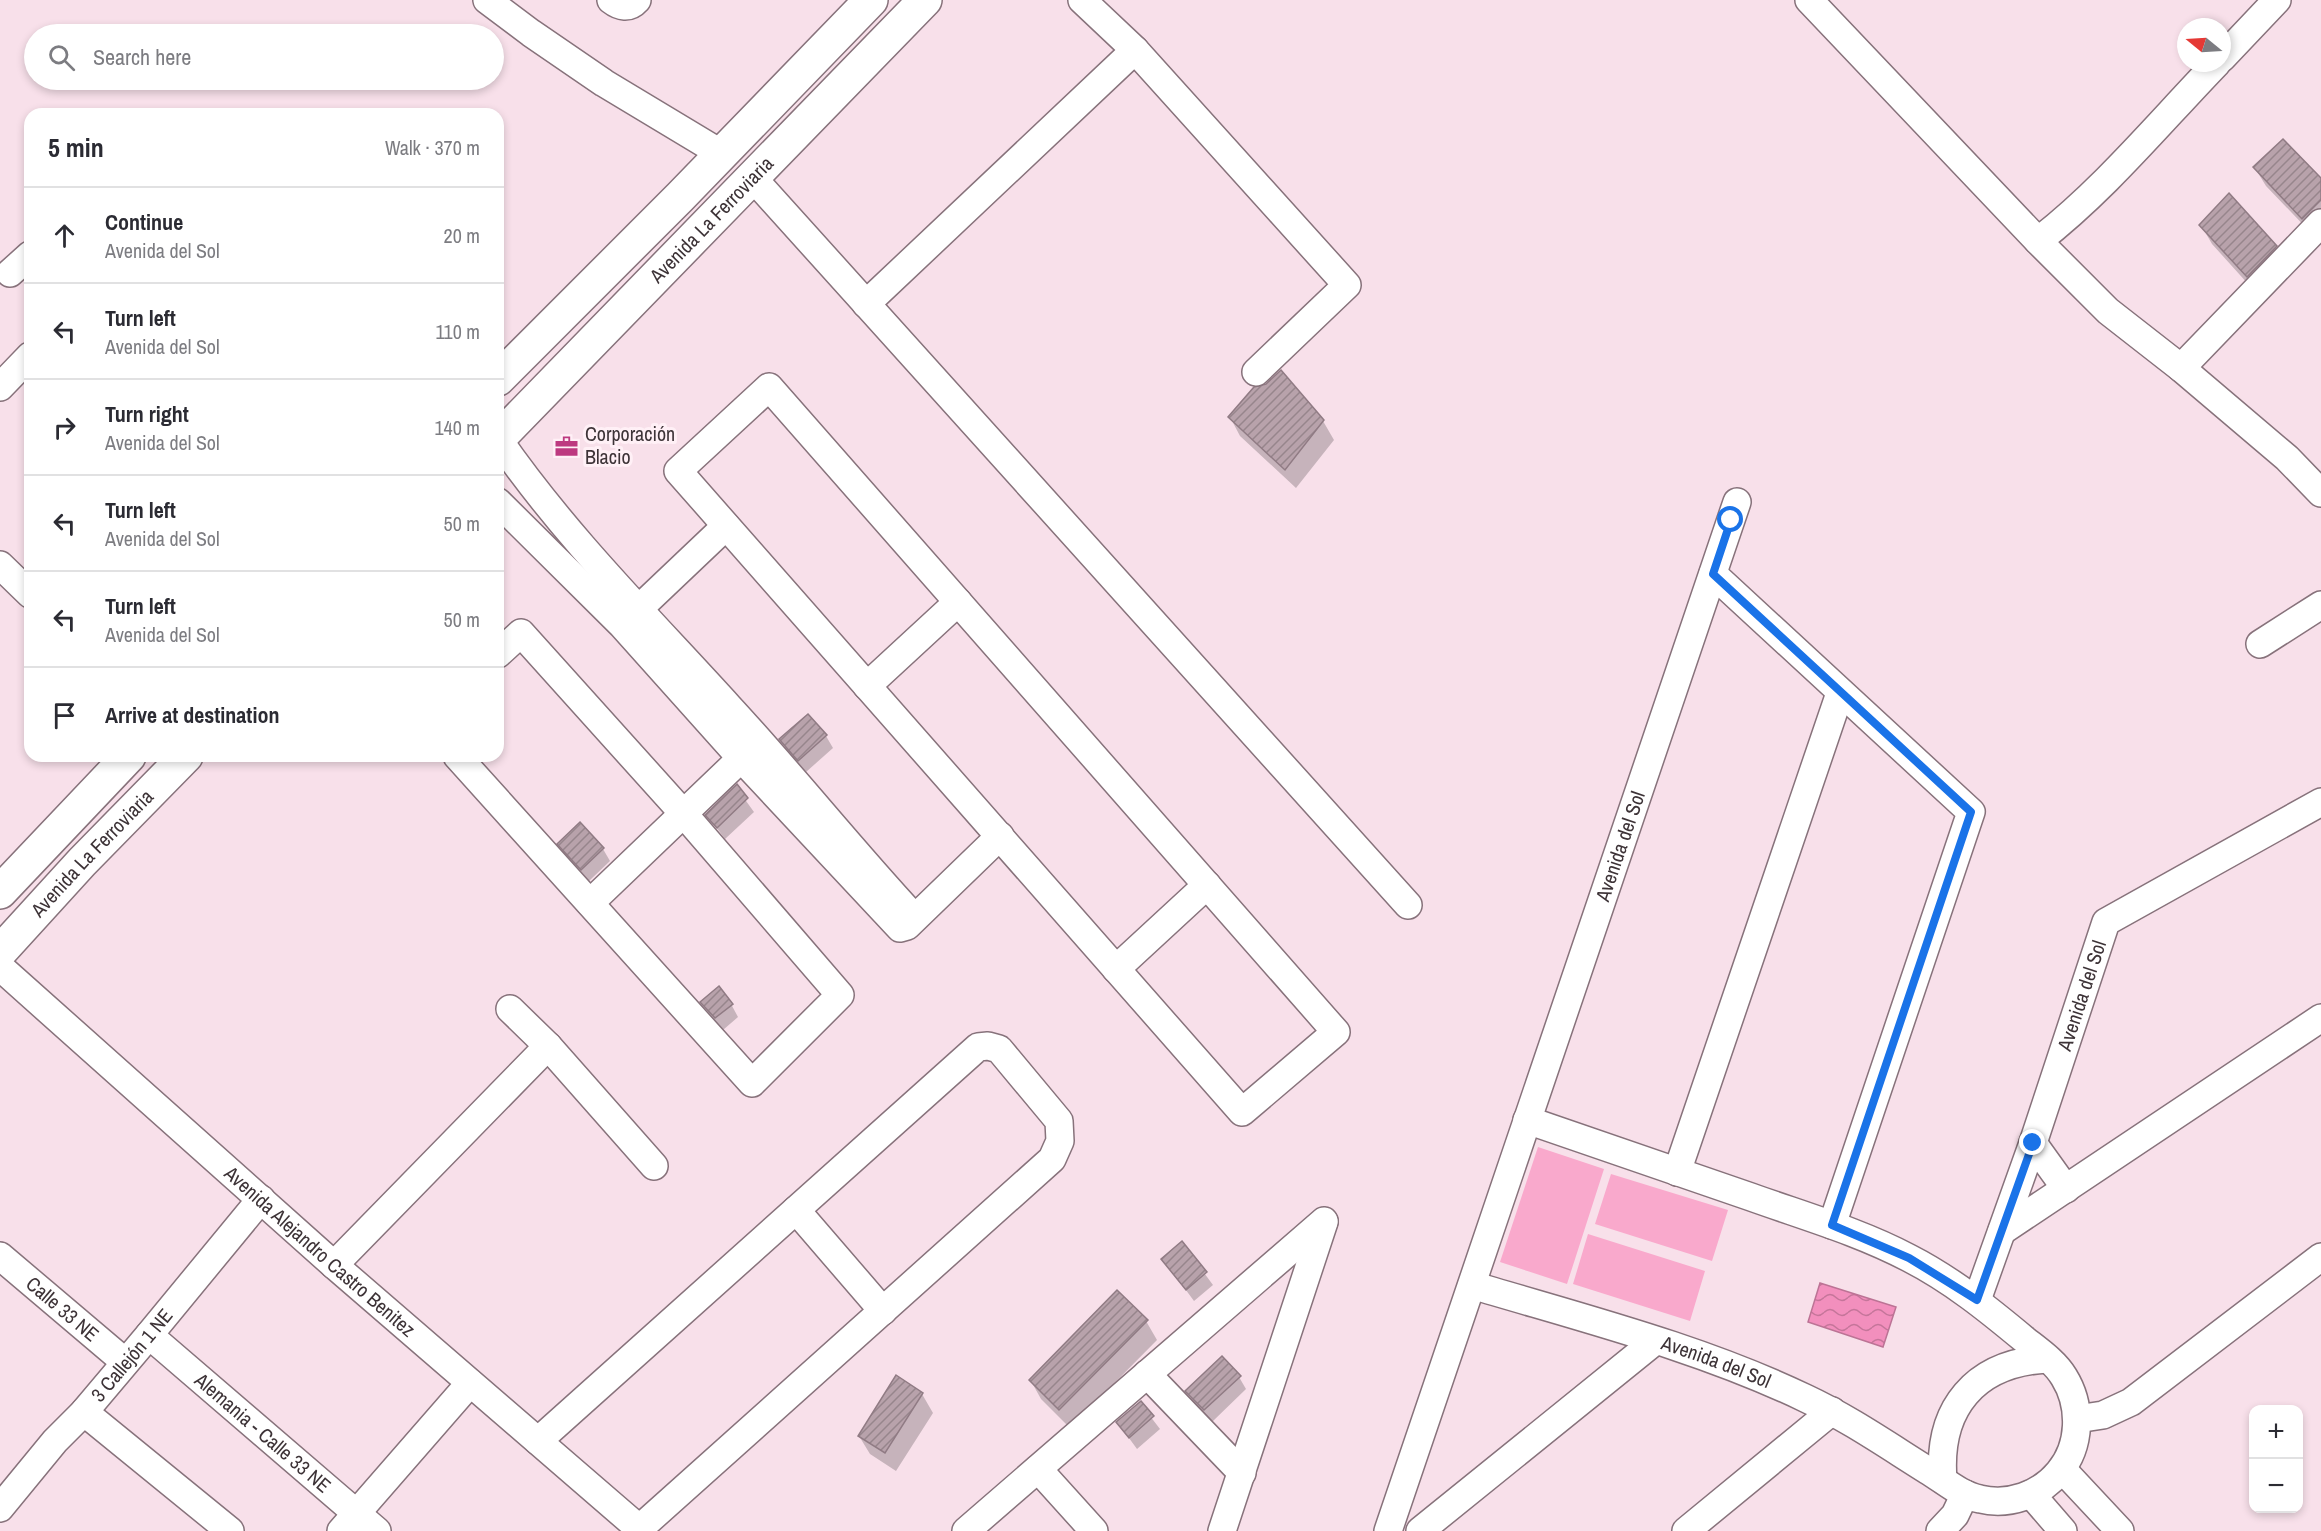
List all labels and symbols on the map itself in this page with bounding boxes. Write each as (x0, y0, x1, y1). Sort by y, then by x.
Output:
north arrow (2177, 18, 2231, 72)
street label: Avenida La Ferroviaria (642, 150, 779, 289)
place label: Corporación Blacio (585, 420, 675, 470)
office icon: Corporación Blacio (554, 433, 580, 459)
route start (1717, 506, 1743, 532)
street label: Avenida La Ferroviaria (24, 783, 159, 923)
street label: Avenida del Sol (1588, 788, 1651, 906)
street label: Avenida del Sol (2050, 937, 2112, 1055)
route end (2019, 1129, 2045, 1155)
street label: Avenida Alejandro Castro Benitez (218, 1159, 421, 1342)
street label: Calle 33 NE (21, 1270, 105, 1347)
street label: 3 Callejón 1 NE (84, 1303, 178, 1407)
street label: Avenida del Sol (1657, 1328, 1775, 1394)
street label: Alemania - Calle 33 NE (189, 1366, 337, 1499)

